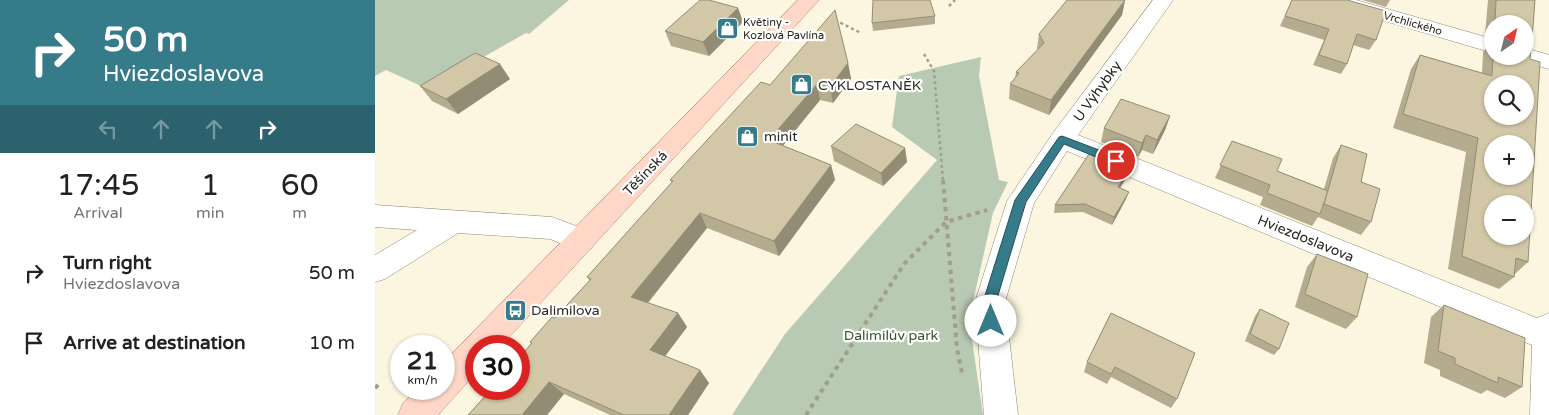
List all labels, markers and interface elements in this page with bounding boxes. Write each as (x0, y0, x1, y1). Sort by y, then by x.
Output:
street label: Vrchlického (1382, 9, 1444, 38)
north arrow (1484, 15, 1534, 65)
map controls (1484, 15, 1534, 245)
shop icon: Květiny - Kozlová Pavlína (715, 16, 739, 40)
place label: Květiny - Kozlová Pavlína (743, 16, 824, 42)
text: 50 m (103, 19, 188, 61)
icon: right (20, 20, 85, 85)
street label: U Výhybky (1070, 57, 1125, 125)
text: Hviezdoslavova (103, 61, 264, 87)
shop icon: CYKLOSTANĚK (790, 73, 814, 97)
button: search (1484, 75, 1534, 125)
place label: CYKLOSTANĚK (818, 77, 921, 94)
icon: left (94, 115, 122, 143)
icon: ahead (147, 115, 175, 143)
icon: ahead (200, 115, 228, 143)
icon: right (253, 115, 281, 143)
shop icon: minit (736, 124, 760, 148)
place label: minit (764, 128, 798, 145)
button: + (1484, 135, 1534, 185)
pin (1095, 140, 1137, 182)
street label: Těšínská (620, 147, 671, 200)
icon: arrive (1102, 147, 1130, 175)
text: 17:45 (56, 167, 140, 204)
text: 1 (201, 167, 220, 204)
text: 60 (281, 167, 319, 204)
button: − (1484, 195, 1534, 245)
text: Arrival (73, 203, 123, 223)
text: min (196, 203, 224, 223)
text: m (292, 203, 307, 223)
street label: Hviezdoslavova (1255, 211, 1357, 266)
text: Turn right (63, 252, 151, 274)
icon: right (20, 259, 48, 287)
text: 50 m (309, 262, 355, 284)
text: Hviezdoslavova (63, 274, 180, 294)
position arrow (964, 294, 1016, 346)
bus stop icon: Dalimilova (503, 298, 527, 322)
place label: Dalimilova (531, 302, 600, 319)
park label: Dalimilův park (844, 327, 939, 344)
icon: arrive (20, 329, 48, 357)
text: Arrive at destination (63, 332, 246, 354)
text: 10 m (309, 332, 355, 354)
speed limit sign: 30 (465, 335, 530, 400)
text: 21 (407, 346, 438, 376)
text: km/h (407, 373, 438, 387)

